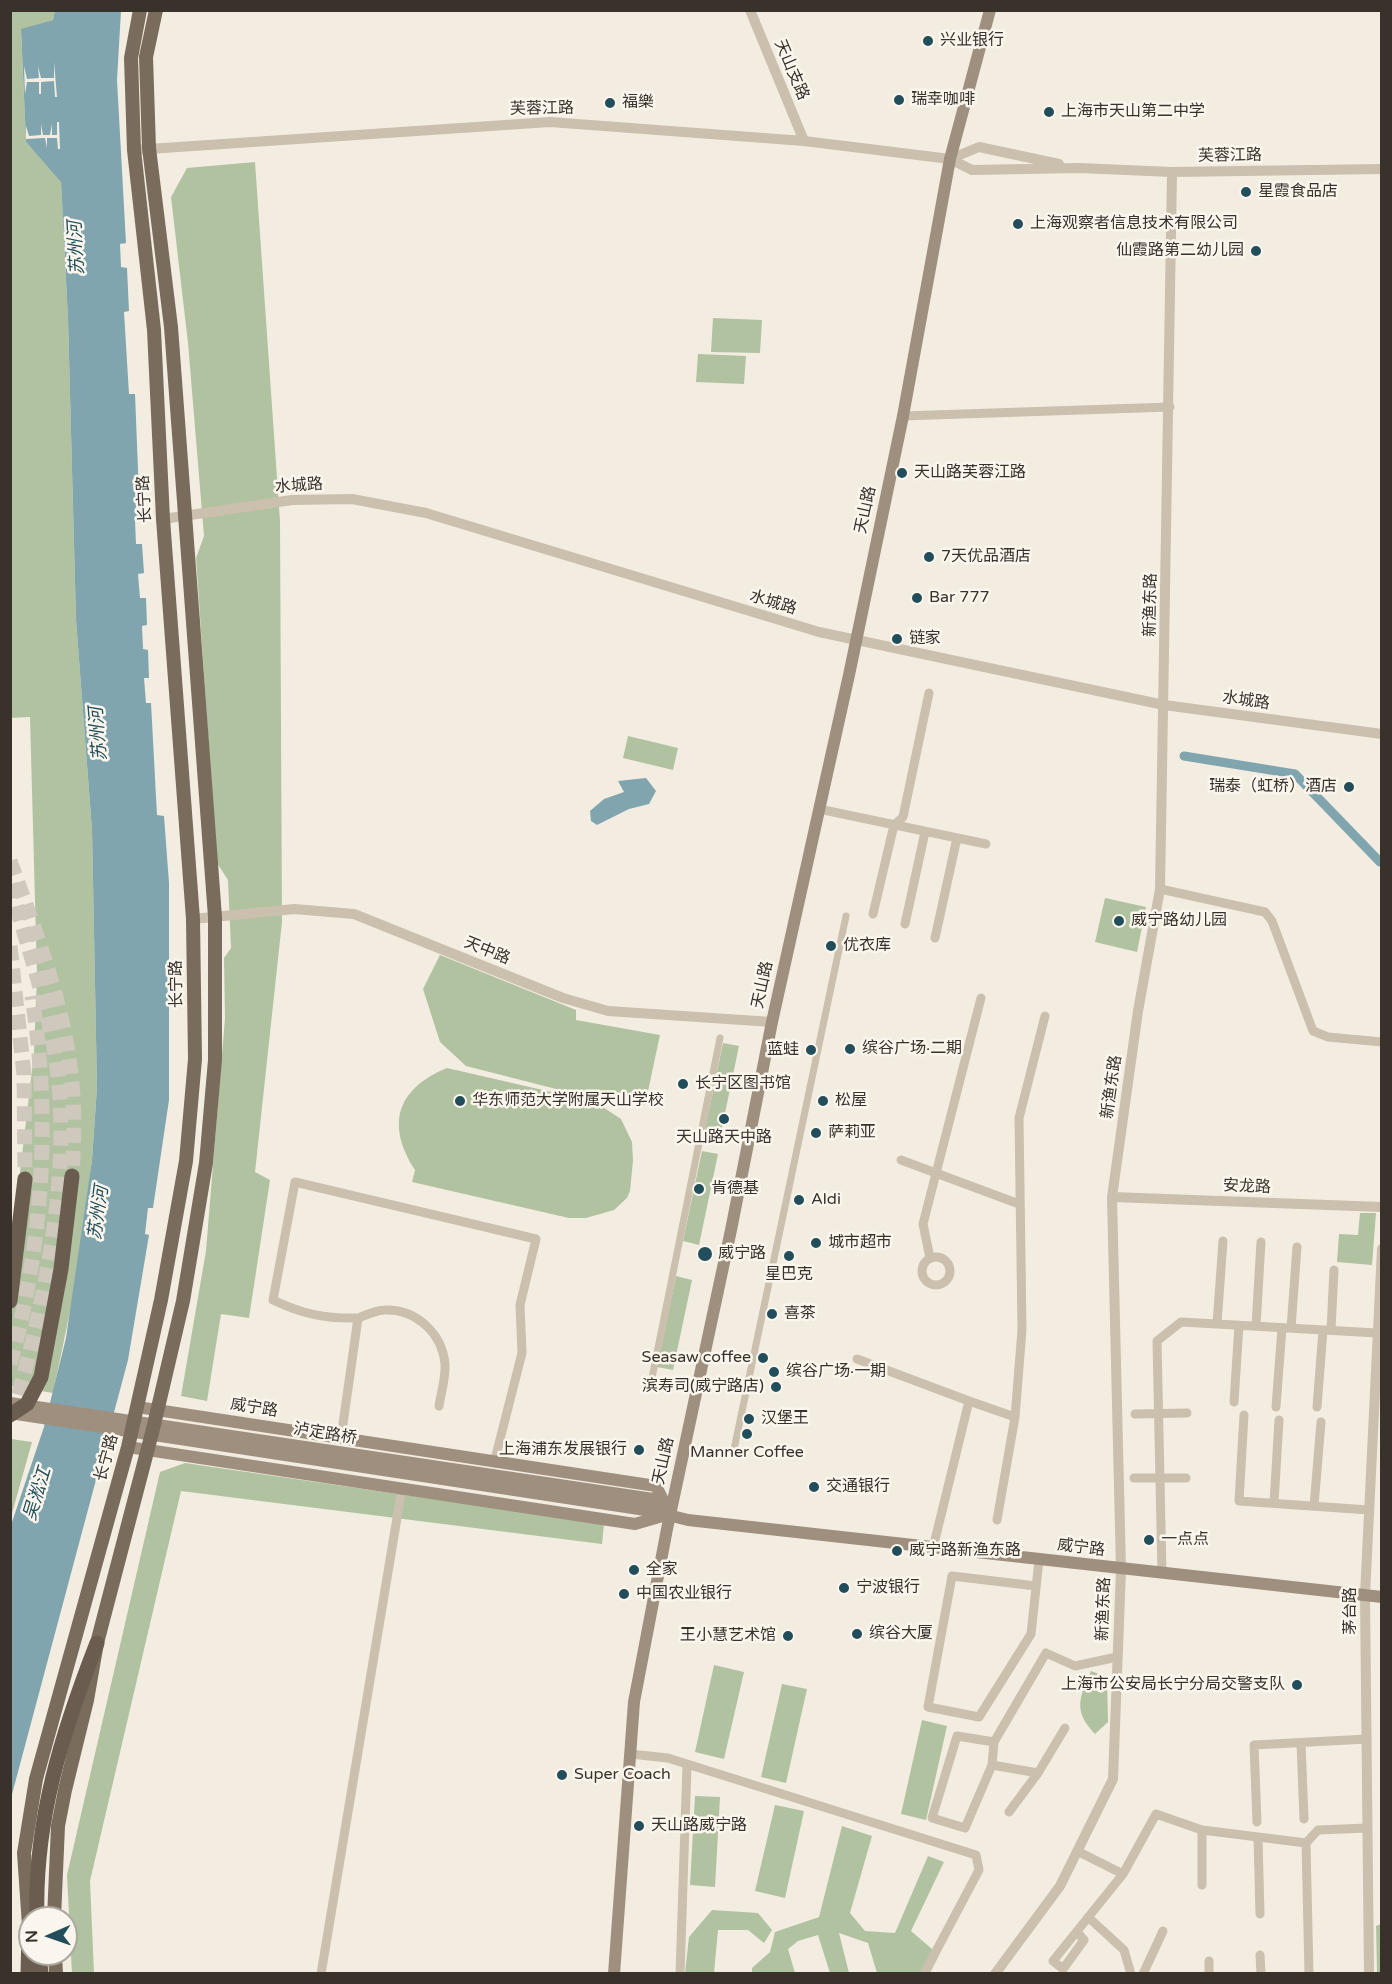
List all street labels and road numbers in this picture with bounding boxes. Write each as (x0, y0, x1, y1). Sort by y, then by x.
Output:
street label: 天山支路 (770, 37, 812, 103)
street label: 芙蓉江路 (510, 99, 574, 119)
street label: 芙蓉江路 (1198, 146, 1262, 166)
street label: 长宁路 (134, 475, 156, 523)
street label: 水城路 (274, 475, 324, 497)
street label: 天山路 (852, 485, 880, 535)
street label: 新渔东路 (1141, 573, 1161, 637)
street label: 水城路 (747, 587, 799, 619)
street label: 水城路 (1221, 688, 1271, 714)
street label: 天中路 (461, 933, 513, 969)
street label: 长宁路 (167, 960, 187, 1008)
street label: 天山路 (749, 960, 777, 1010)
street label: 新渔东路 (1098, 1054, 1126, 1120)
street label: 安龙路 (1223, 1177, 1271, 1197)
street label: 威宁路 (229, 1395, 279, 1421)
street label: 泸定路桥 (292, 1420, 358, 1448)
street label: 长宁路 (92, 1432, 122, 1484)
street label: 天山路 (650, 1436, 678, 1486)
street label: 威宁路 (1056, 1536, 1106, 1560)
street label: 新渔东路 (1093, 1577, 1115, 1641)
street label: 茅台路 (1341, 1587, 1361, 1635)

